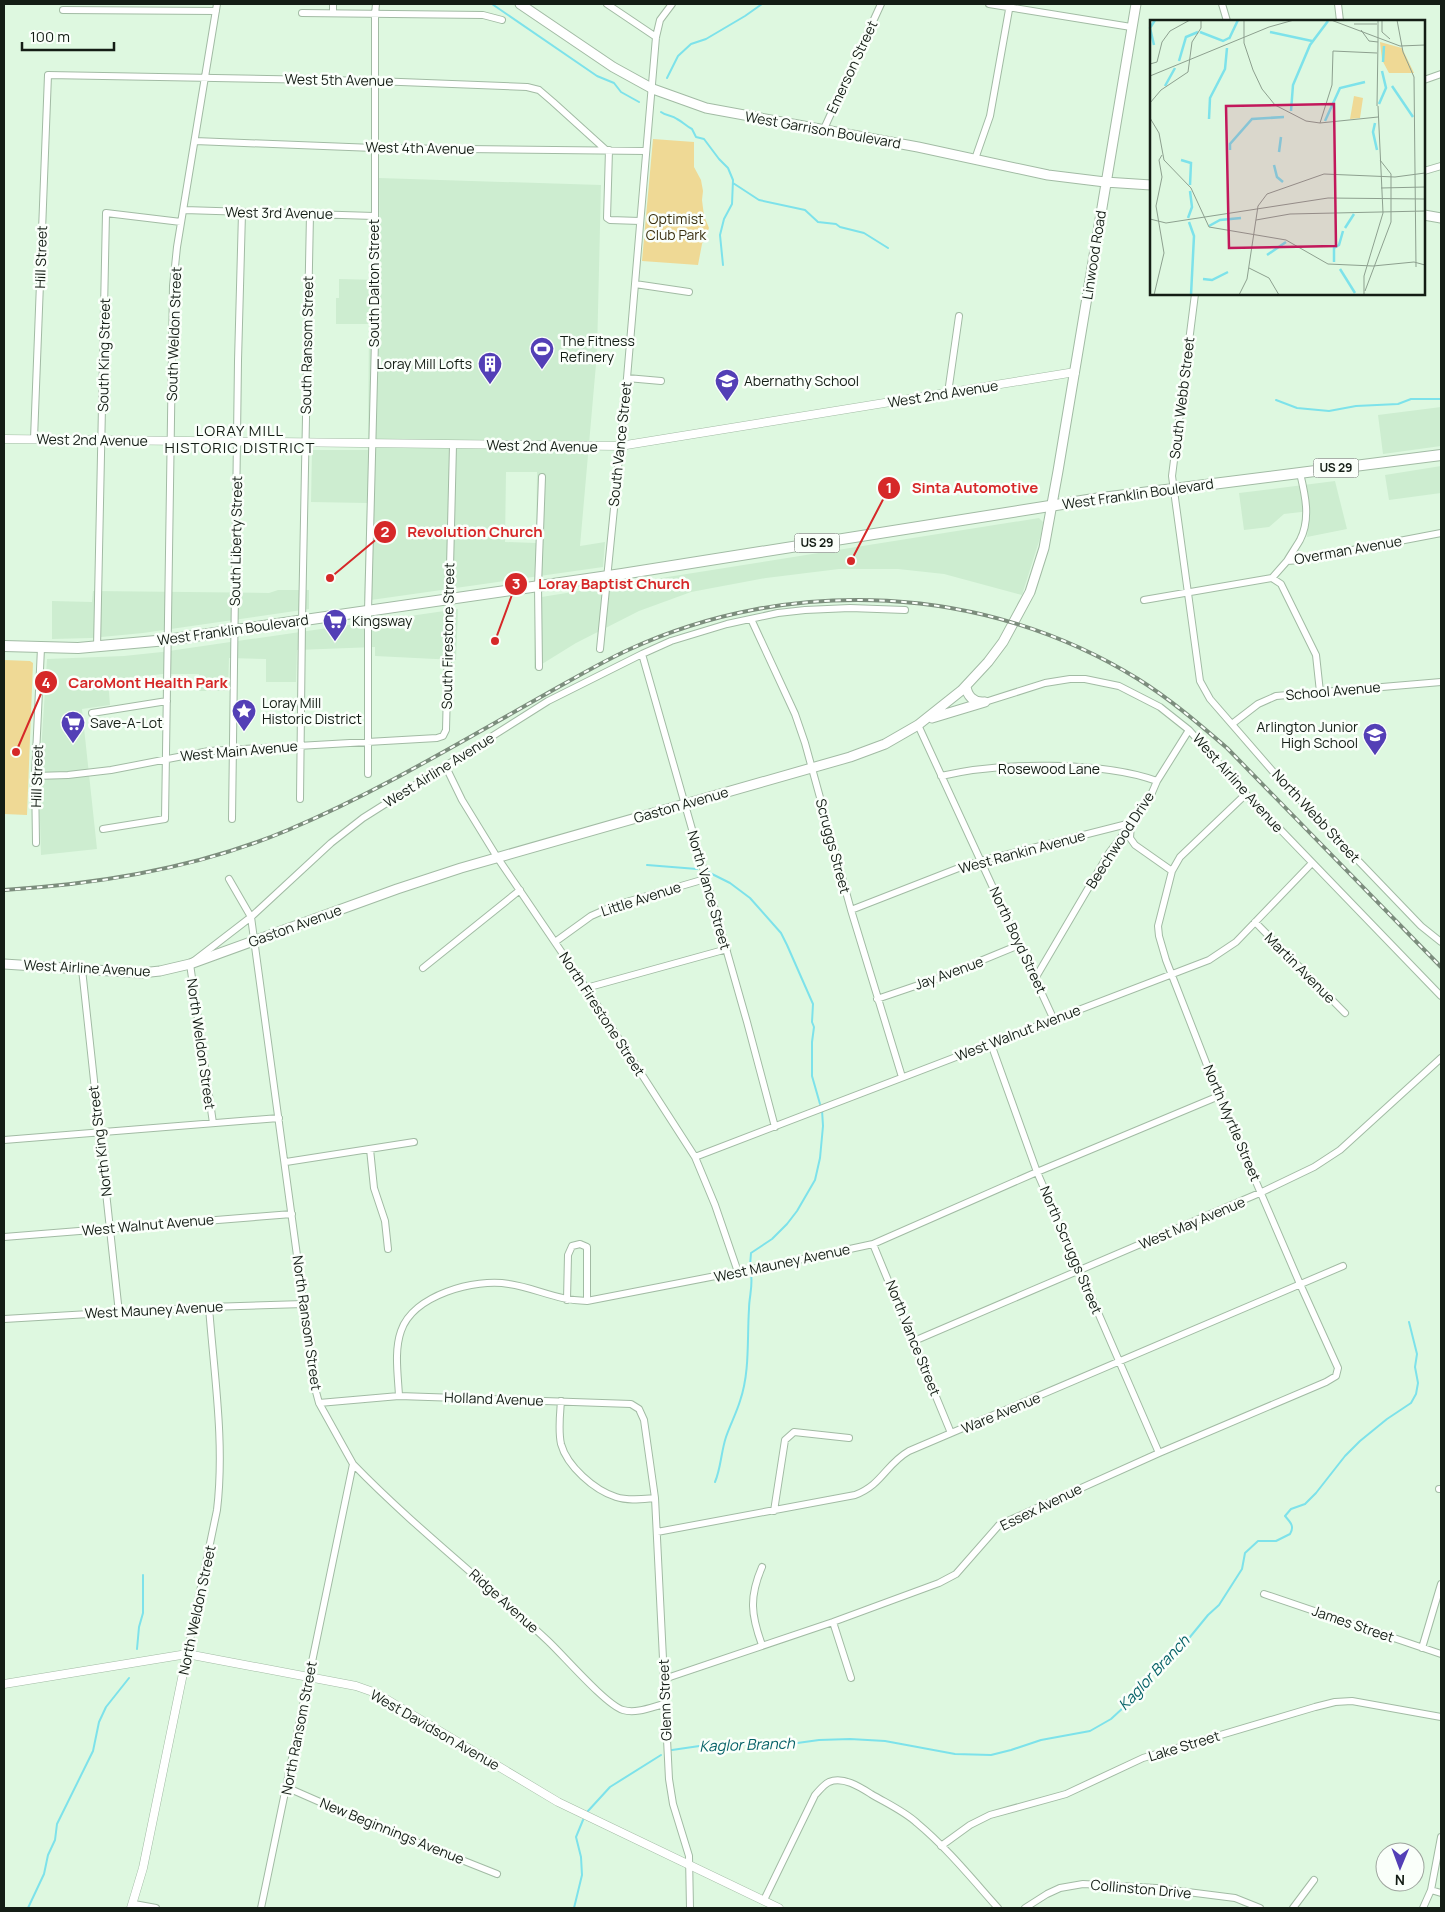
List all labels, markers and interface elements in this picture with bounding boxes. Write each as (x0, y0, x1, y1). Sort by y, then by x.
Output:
street label: Emerson Street (822, 17, 882, 116)
scale bar (22, 20, 115, 52)
inset map (1150, 20, 1425, 295)
text: 100 m (30, 26, 70, 47)
street label: West 5th Avenue (284, 69, 394, 90)
street label: West Garrison Boulevard (744, 106, 903, 153)
street label: West 4th Avenue (365, 137, 475, 158)
street label: West 3rd Avenue (225, 202, 333, 223)
park label: Optimist Club Park (646, 209, 707, 244)
street label: Linwood Road (1077, 209, 1110, 301)
street label: South Dalton Street (364, 218, 383, 347)
street label: Hill Street (30, 225, 51, 289)
street label: South Weldon Street (162, 266, 185, 402)
street label: South Ransom Street (296, 275, 317, 414)
street label: South King Street (93, 297, 114, 412)
place label: The Fitness Refinery (560, 331, 635, 366)
street label: South Webb Street (1165, 335, 1198, 460)
sports icon: The Fitness Refinery (529, 336, 555, 370)
building icon: Loray Mill Lofts (477, 351, 503, 385)
place label: Loray Mill Lofts (377, 354, 472, 373)
school or university icon: Abernathy School (714, 368, 740, 402)
place label: Abernathy School (744, 371, 859, 390)
street label: West 2nd Avenue (886, 375, 999, 412)
street label: South Vance Street (603, 380, 636, 507)
district label: LORAY MILL HISTORIC DISTRICT (165, 420, 315, 458)
street label: West 2nd Avenue (36, 429, 148, 450)
street label: West 2nd Avenue (486, 435, 598, 456)
road number: US 29 (1314, 458, 1358, 478)
callout: Sinta Automotive (876, 473, 1048, 503)
street label: West Franklin Boulevard (1061, 473, 1215, 514)
street label: South Liberty Street (225, 475, 246, 606)
text: 1 (886, 477, 892, 498)
text: Sinta Automotive (912, 477, 1038, 498)
callout: Revolution Church (373, 517, 553, 547)
text: 2 (381, 521, 390, 542)
text: Revolution Church (407, 521, 543, 542)
street label: Overman Avenue (1293, 531, 1403, 568)
road number: US 29 (794, 534, 840, 552)
street label: South Firestone Street (437, 562, 458, 709)
callout: Loray Baptist Church (503, 569, 700, 599)
text: 3 (512, 573, 520, 594)
text: Loray Baptist Church (538, 573, 690, 594)
supermarket icon: Kingsway (322, 608, 348, 642)
street label: West Franklin Boulevard (156, 609, 310, 650)
place label: Kingsway (352, 611, 413, 630)
callout: CaroMont Health Park (33, 667, 238, 697)
text: 4 (41, 672, 51, 693)
text: CaroMont Health Park (68, 672, 229, 693)
street label: School Avenue (1285, 677, 1381, 704)
place label: Loray Mill Historic District (262, 693, 362, 728)
place icon: Loray Mill Historic District (231, 698, 257, 732)
supermarket icon: Save-A-Lot (60, 710, 86, 744)
place label: Save-A-Lot (90, 713, 163, 732)
place label: Arlington Junior High School (1257, 717, 1358, 752)
school or university icon: Arlington Junior High School (1362, 722, 1388, 756)
street label: West Airline Avenue (380, 728, 498, 811)
street label: West Airline Avenue (1189, 729, 1288, 836)
street label: West Main Avenue (179, 736, 299, 765)
street label: Hill Street (26, 744, 47, 808)
street label: Rosewood Lane (998, 759, 1100, 778)
street label: North Webb Street (1268, 765, 1365, 867)
street label: Gaston Avenue (631, 782, 730, 827)
street label: Beechwood Drive (1081, 788, 1158, 892)
street label: Scruggs Street (812, 796, 855, 896)
street label: West Rankin Avenue (956, 825, 1087, 878)
street label: North Vance Street (683, 828, 736, 952)
street label: Little Avenue (598, 877, 683, 920)
street label: North Boyd Street (985, 883, 1052, 997)
street label: Gaston Avenue (246, 900, 344, 951)
street label: Martin Avenue (1261, 928, 1340, 1007)
street label: North Firestone Street (555, 948, 650, 1080)
street label: Jay Avenue (912, 951, 986, 994)
street label: West Airline Avenue (23, 955, 151, 980)
street label: North Weldon Street (183, 977, 220, 1111)
street label: West Walnut Avenue (952, 1000, 1083, 1065)
street label: North Myrtle Street (1199, 1062, 1266, 1184)
street label: North King Street (83, 1084, 116, 1198)
street label: North Scruggs Street (1036, 1183, 1107, 1317)
street label: West May Avenue (1136, 1192, 1248, 1253)
street label: West Walnut Avenue (81, 1209, 215, 1240)
street label: West Mauney Avenue (712, 1239, 852, 1286)
street label: North Ransom Street (289, 1254, 326, 1392)
street label: North Vance Street (882, 1277, 945, 1399)
street label: West Mauney Avenue (84, 1296, 224, 1323)
street label: Holland Avenue (444, 1387, 544, 1410)
street label: Ware Avenue (958, 1387, 1043, 1438)
street label: Essex Avenue (997, 1479, 1085, 1535)
street label: North Weldon Street (173, 1543, 220, 1677)
street label: Ridge Avenue (465, 1564, 543, 1637)
street label: James Street (1310, 1601, 1397, 1647)
water label: Kaglor Branch (1113, 1630, 1195, 1715)
street label: Glenn Street (654, 1658, 675, 1741)
street label: North Ransom Street (276, 1659, 321, 1796)
street label: West Davidson Avenue (367, 1685, 503, 1774)
street label: Lake Street (1146, 1726, 1222, 1765)
water label: Kaglor Branch (699, 1732, 796, 1757)
street label: New Beginnings Avenue (317, 1793, 467, 1868)
north arrow (1375, 1842, 1425, 1892)
text: N (1395, 1871, 1405, 1890)
street label: Collinston Drive (1090, 1875, 1192, 1902)

